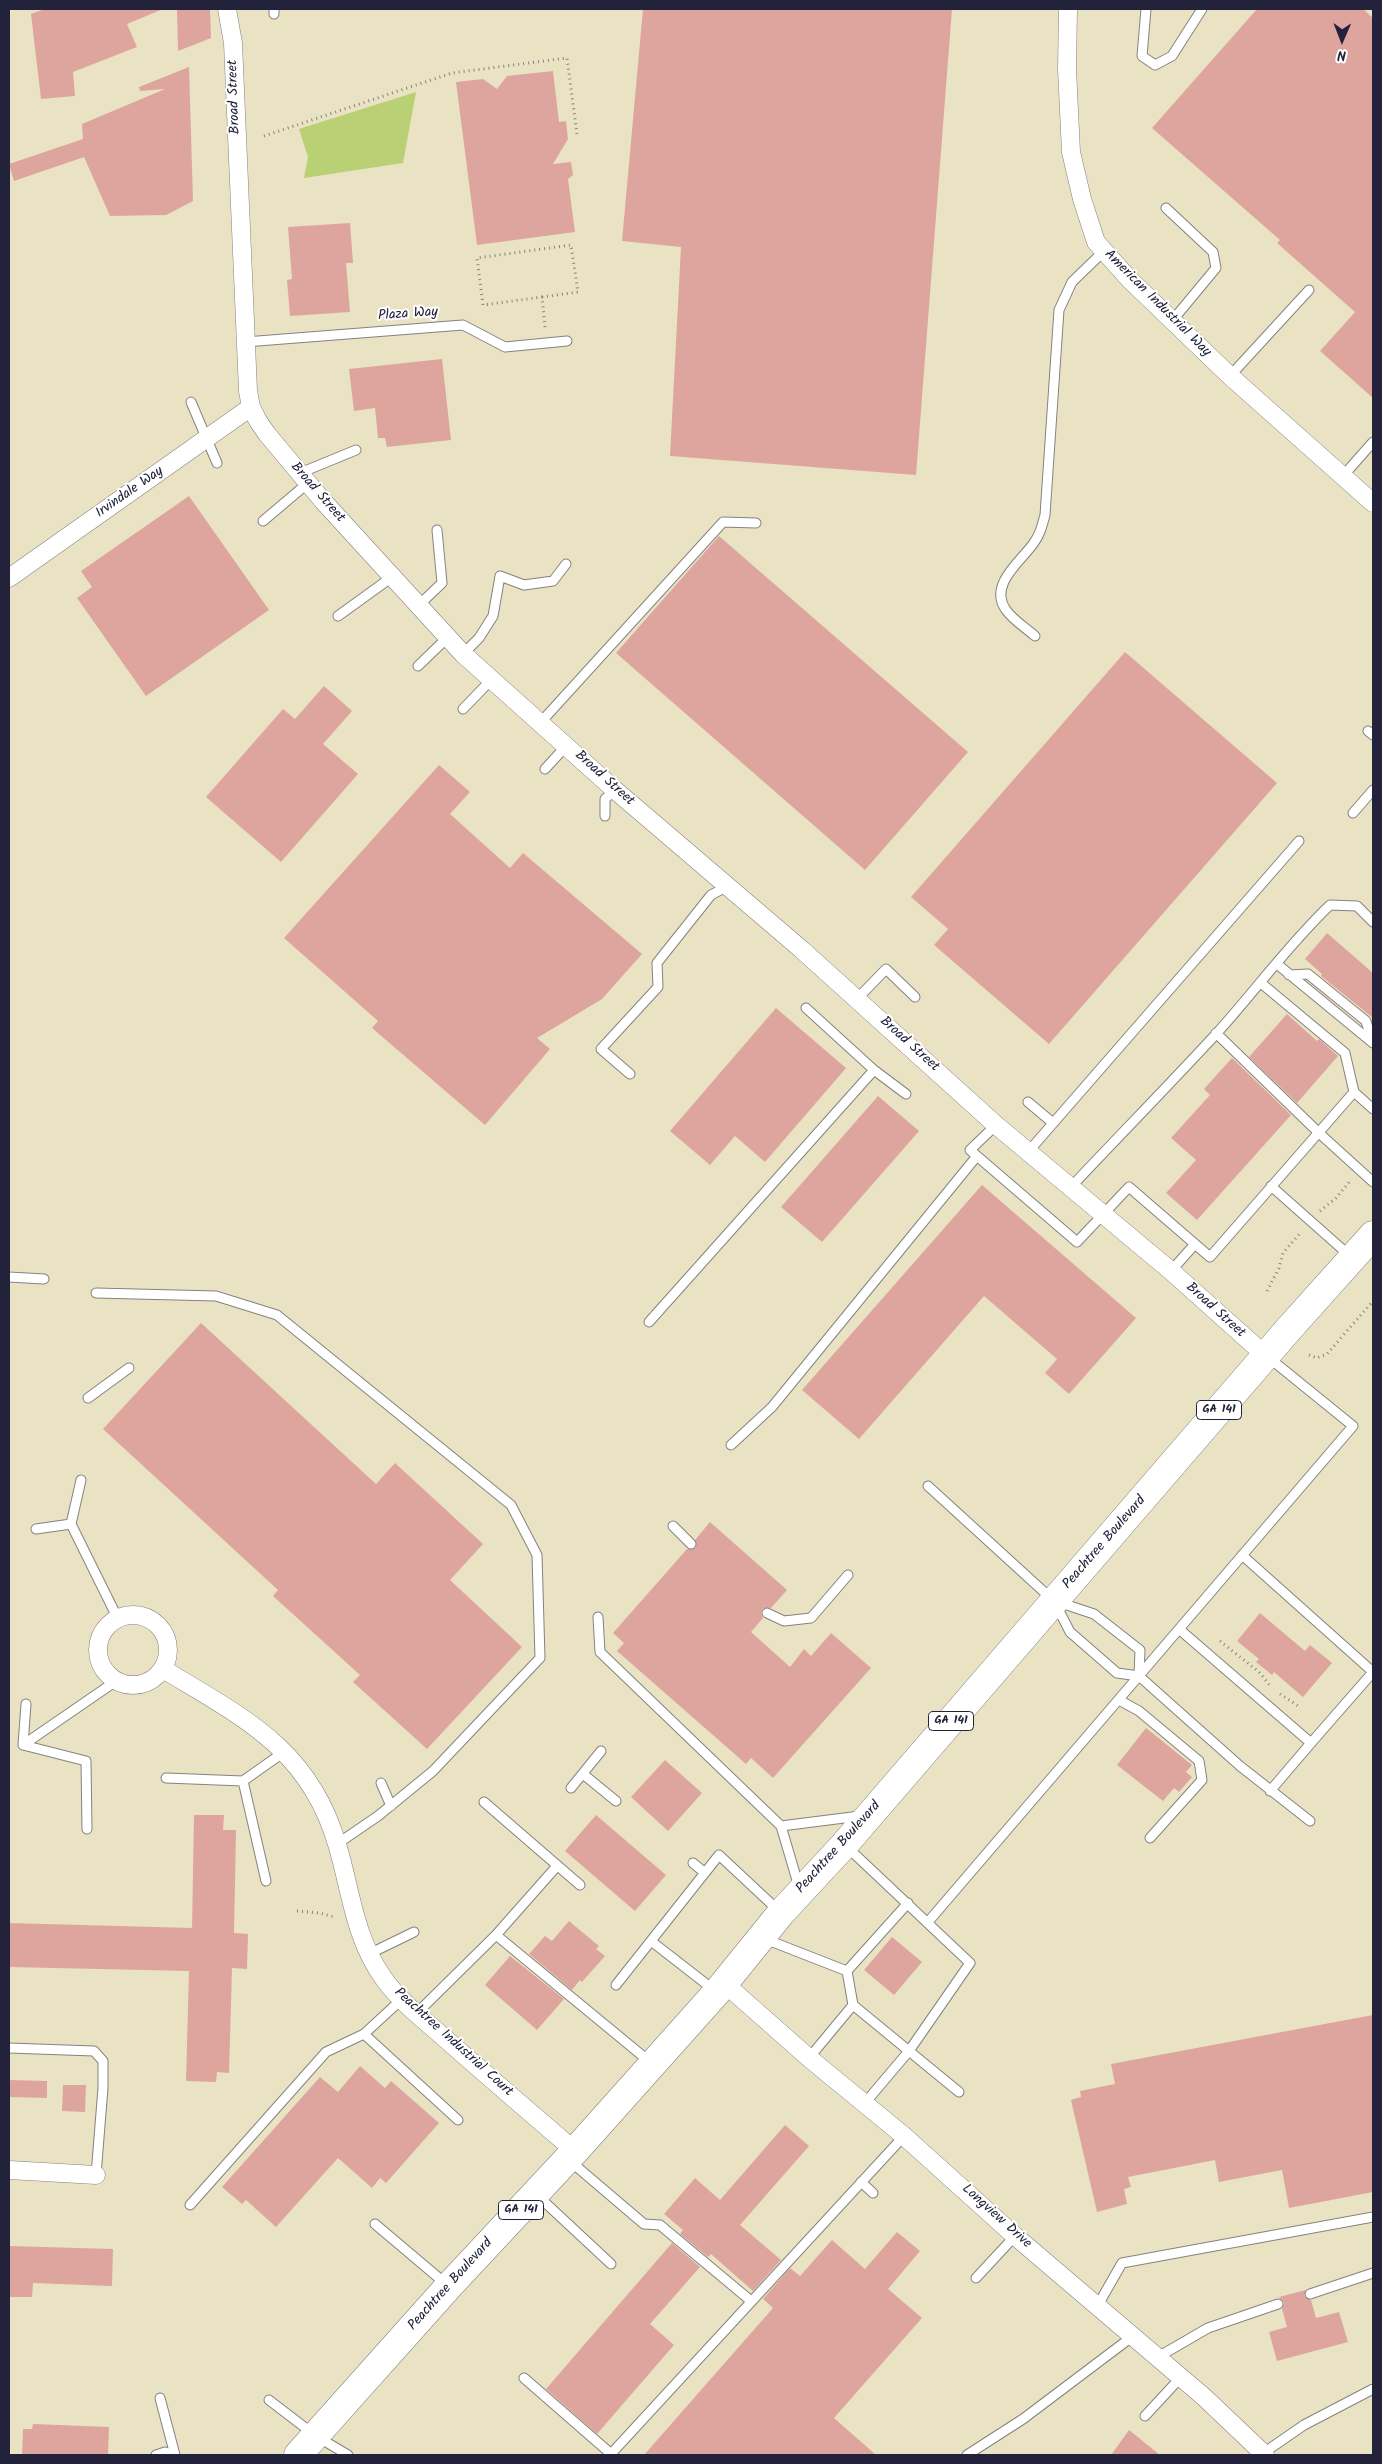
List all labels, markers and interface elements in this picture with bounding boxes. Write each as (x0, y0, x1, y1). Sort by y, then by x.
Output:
north arrow (1317, 15, 1367, 65)
text: N (1337, 44, 1346, 66)
street label: Broad Street (225, 59, 245, 135)
street label: American Industrial Way (1100, 247, 1214, 361)
street label: Plaza Way (377, 305, 439, 325)
street label: Broad Street (286, 459, 348, 527)
street label: Irvindale Way (93, 464, 167, 522)
street label: Broad Street (571, 748, 637, 810)
street label: Broad Street (876, 1014, 942, 1076)
street label: Broad Street (1182, 1280, 1248, 1342)
road number: GA 141 (1196, 1400, 1242, 1420)
street label: Peachtree Boulevard (1060, 1493, 1150, 1593)
road number: GA 141 (928, 1712, 974, 1730)
street label: Peachtree Boulevard (793, 1798, 885, 1898)
street label: Peachtree Industrial Court (390, 1985, 516, 2101)
street label: Longview Drive (958, 2181, 1034, 2253)
road number: GA 141 (498, 2200, 544, 2220)
street label: Peachtree Boulevard (405, 2235, 497, 2335)

